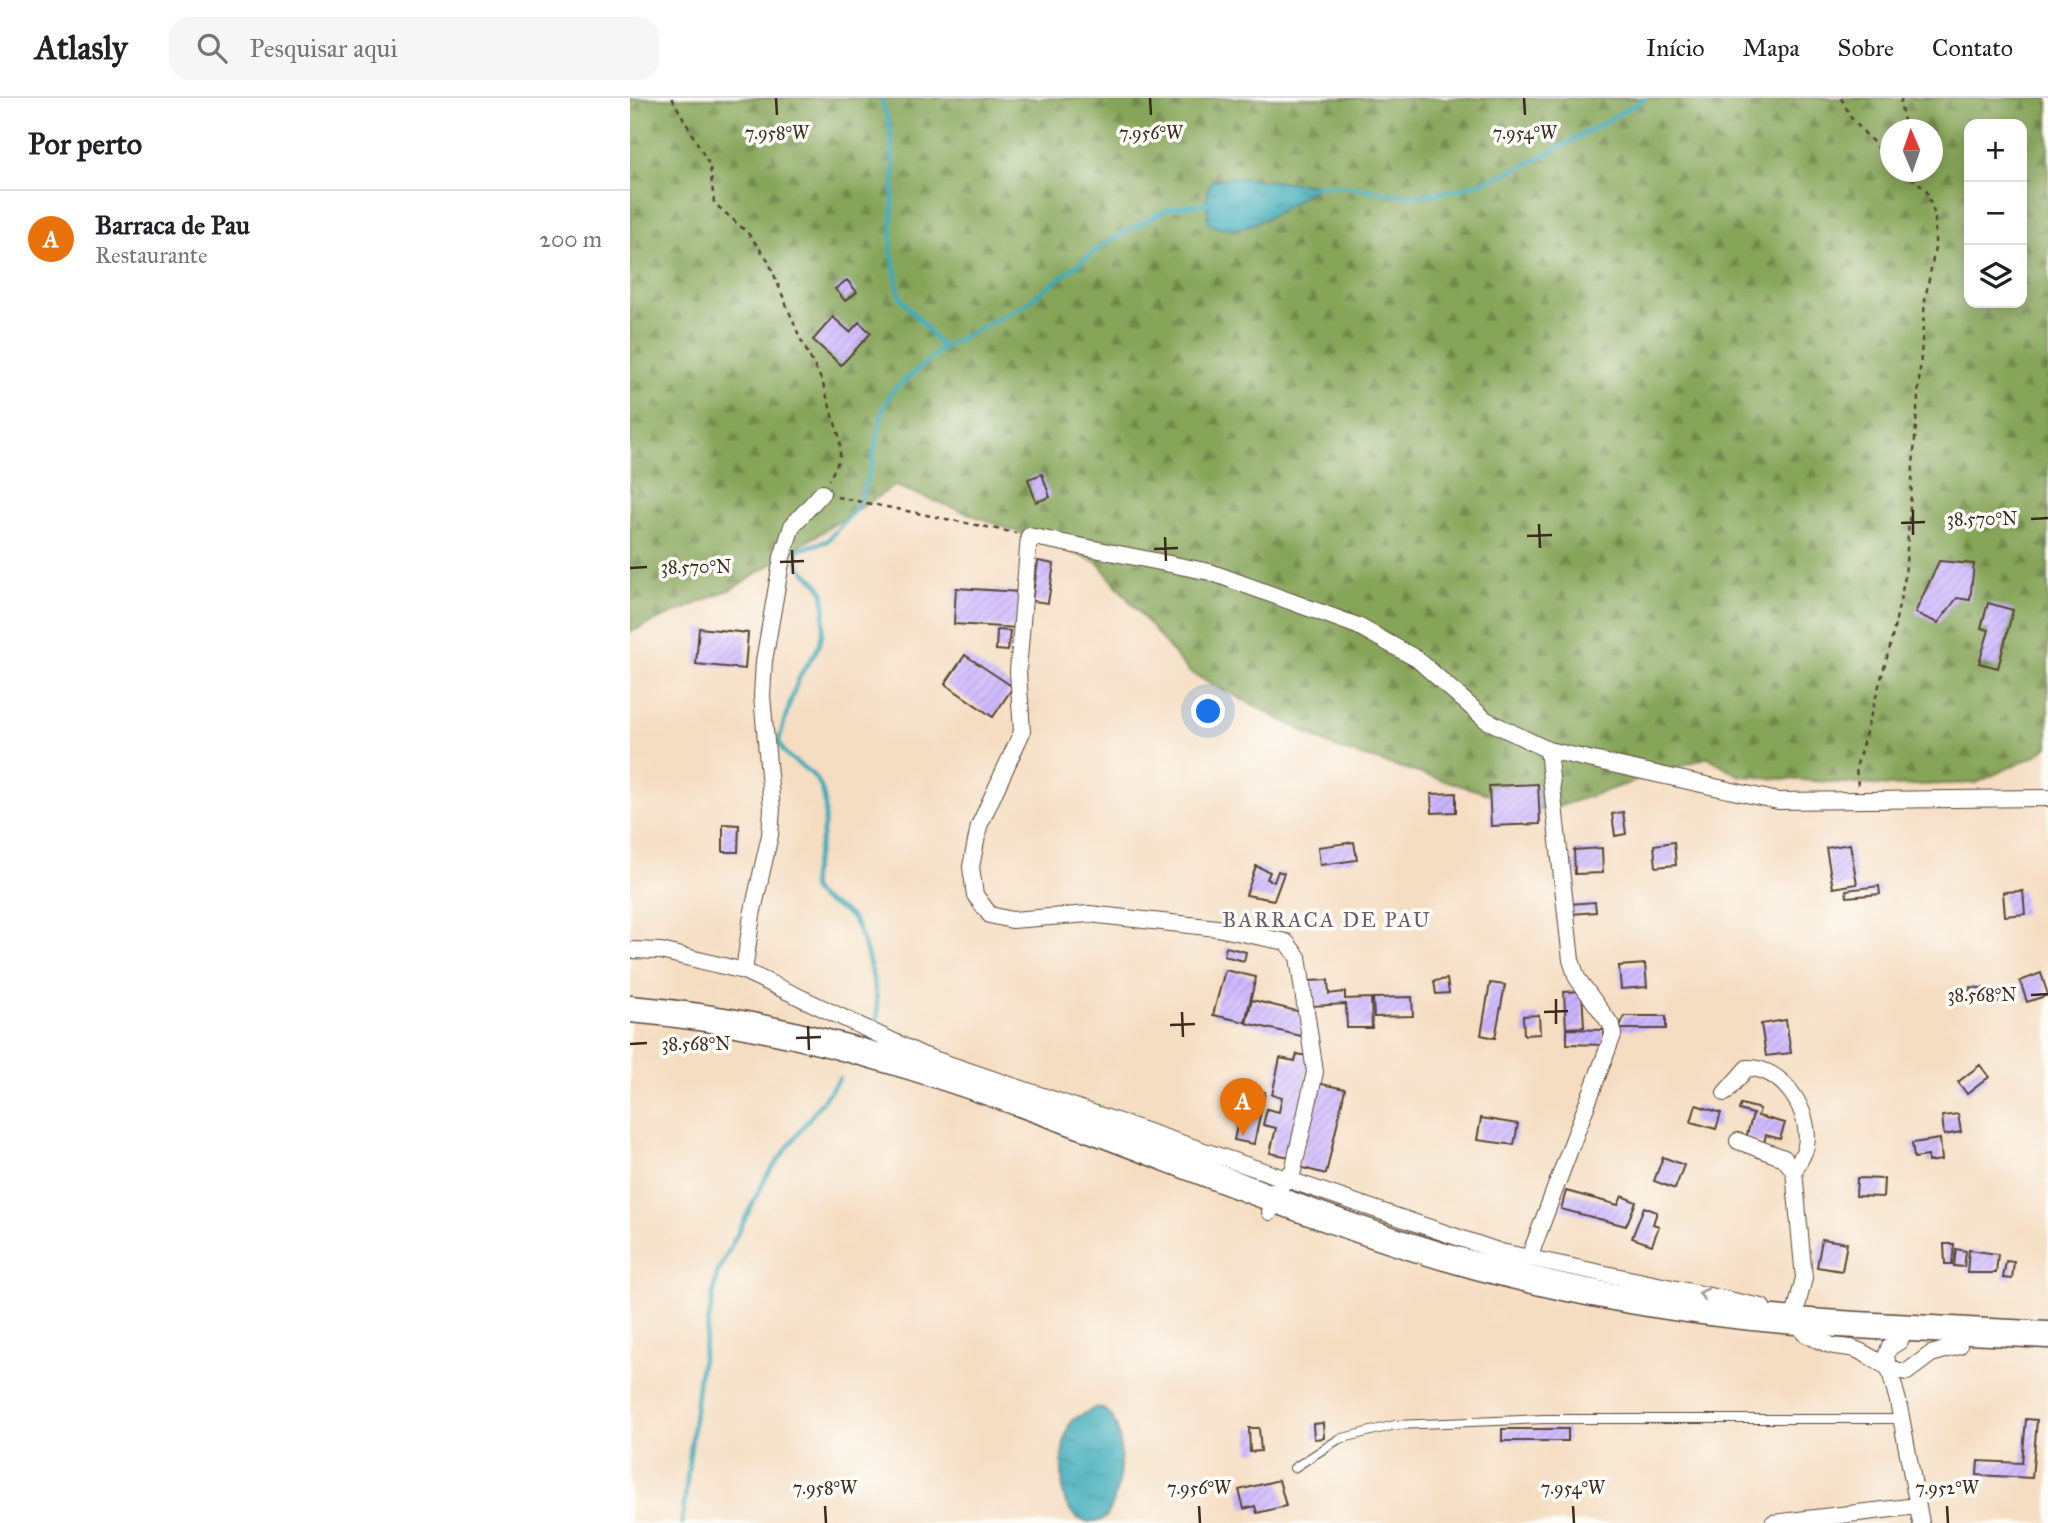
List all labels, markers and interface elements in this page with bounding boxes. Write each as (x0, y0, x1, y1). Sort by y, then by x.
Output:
search box (169, 17, 659, 80)
text: Atlasly (35, 28, 127, 68)
icon: search (193, 29, 231, 67)
text: Pesquisar aqui (249, 32, 398, 64)
text: Início (1646, 33, 1705, 63)
text: Mapa (1743, 33, 1800, 63)
text: Sobre (1838, 33, 1894, 63)
text: Contato (1932, 33, 2013, 63)
north arrow (1880, 119, 1943, 182)
map controls (1964, 119, 2027, 308)
button: + (1964, 119, 2027, 182)
text: 7.958°W (745, 122, 810, 144)
text: 7.956°W (1119, 122, 1184, 144)
text: 7.954°W (1493, 122, 1558, 144)
text: Por perto (28, 126, 142, 162)
button: − (1964, 182, 2027, 245)
text: Barraca de Pau (95, 209, 250, 241)
text: A (43, 225, 59, 253)
text: 200 m (540, 225, 602, 253)
text: Restaurante (95, 241, 208, 269)
button: layers (1964, 245, 2027, 308)
text: 38.570°N (1947, 508, 2017, 530)
text: 38.570°N (661, 556, 731, 578)
your location (1191, 694, 1225, 728)
district label: BARRACA DE PAU (1222, 907, 1432, 933)
text: 38.568°N (1947, 984, 2017, 1006)
text: 38.568°N (661, 1033, 731, 1055)
pin: A (1220, 1078, 1266, 1136)
one-way arrow (1697, 1288, 1709, 1303)
text: 7.958°W (793, 1477, 858, 1499)
text: 7.956°W (1167, 1477, 1232, 1499)
text: 7.954°W (1541, 1477, 1606, 1499)
text: 7.952°W (1915, 1477, 1980, 1499)

